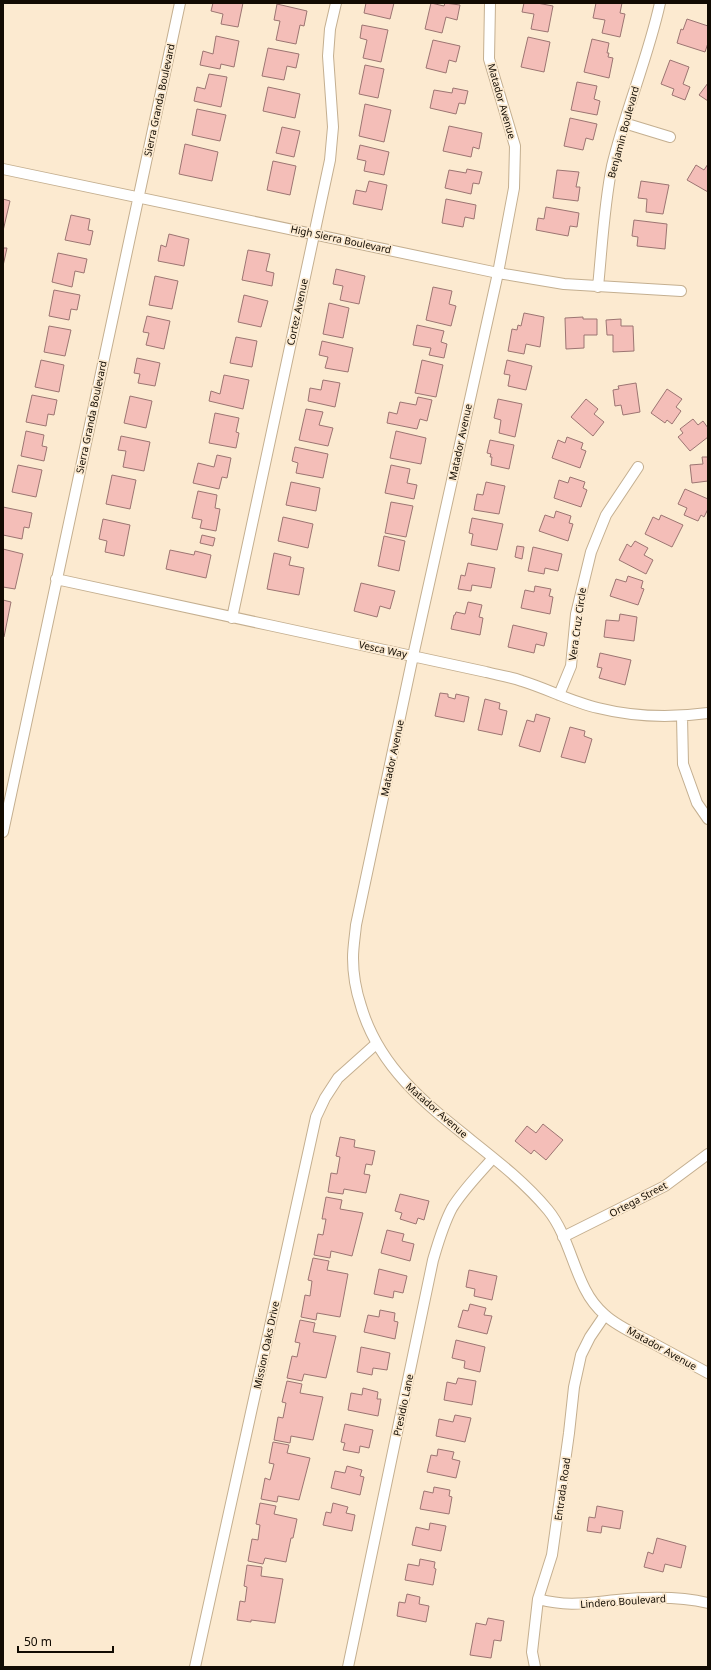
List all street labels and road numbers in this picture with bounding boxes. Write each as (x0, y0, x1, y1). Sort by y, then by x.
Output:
street label: Sierra Granda Boulevard (140, 42, 178, 158)
street label: Matador Avenue (485, 62, 520, 141)
street label: Benjamin Boulevard (604, 84, 642, 180)
street label: High Sierra Boulevard (289, 222, 393, 256)
street label: Cortez Avenue (283, 277, 311, 347)
street label: Sierra Granda Boulevard (72, 359, 110, 475)
street label: Matador Avenue (445, 402, 475, 482)
street label: Vera Cruz Circle (565, 586, 589, 661)
street label: Vesca Way (358, 637, 409, 661)
street label: Matador Avenue (377, 718, 407, 798)
street label: Matador Avenue (403, 1079, 471, 1141)
street label: Ortega Street (607, 1178, 670, 1220)
street label: Mission Oaks Drive (250, 1299, 282, 1390)
street label: Matador Avenue (625, 1323, 700, 1373)
street label: Presidio Lane (390, 1372, 416, 1437)
street label: Entrada Road (551, 1457, 573, 1521)
street label: Lindero Boulevard (580, 1591, 666, 1611)

